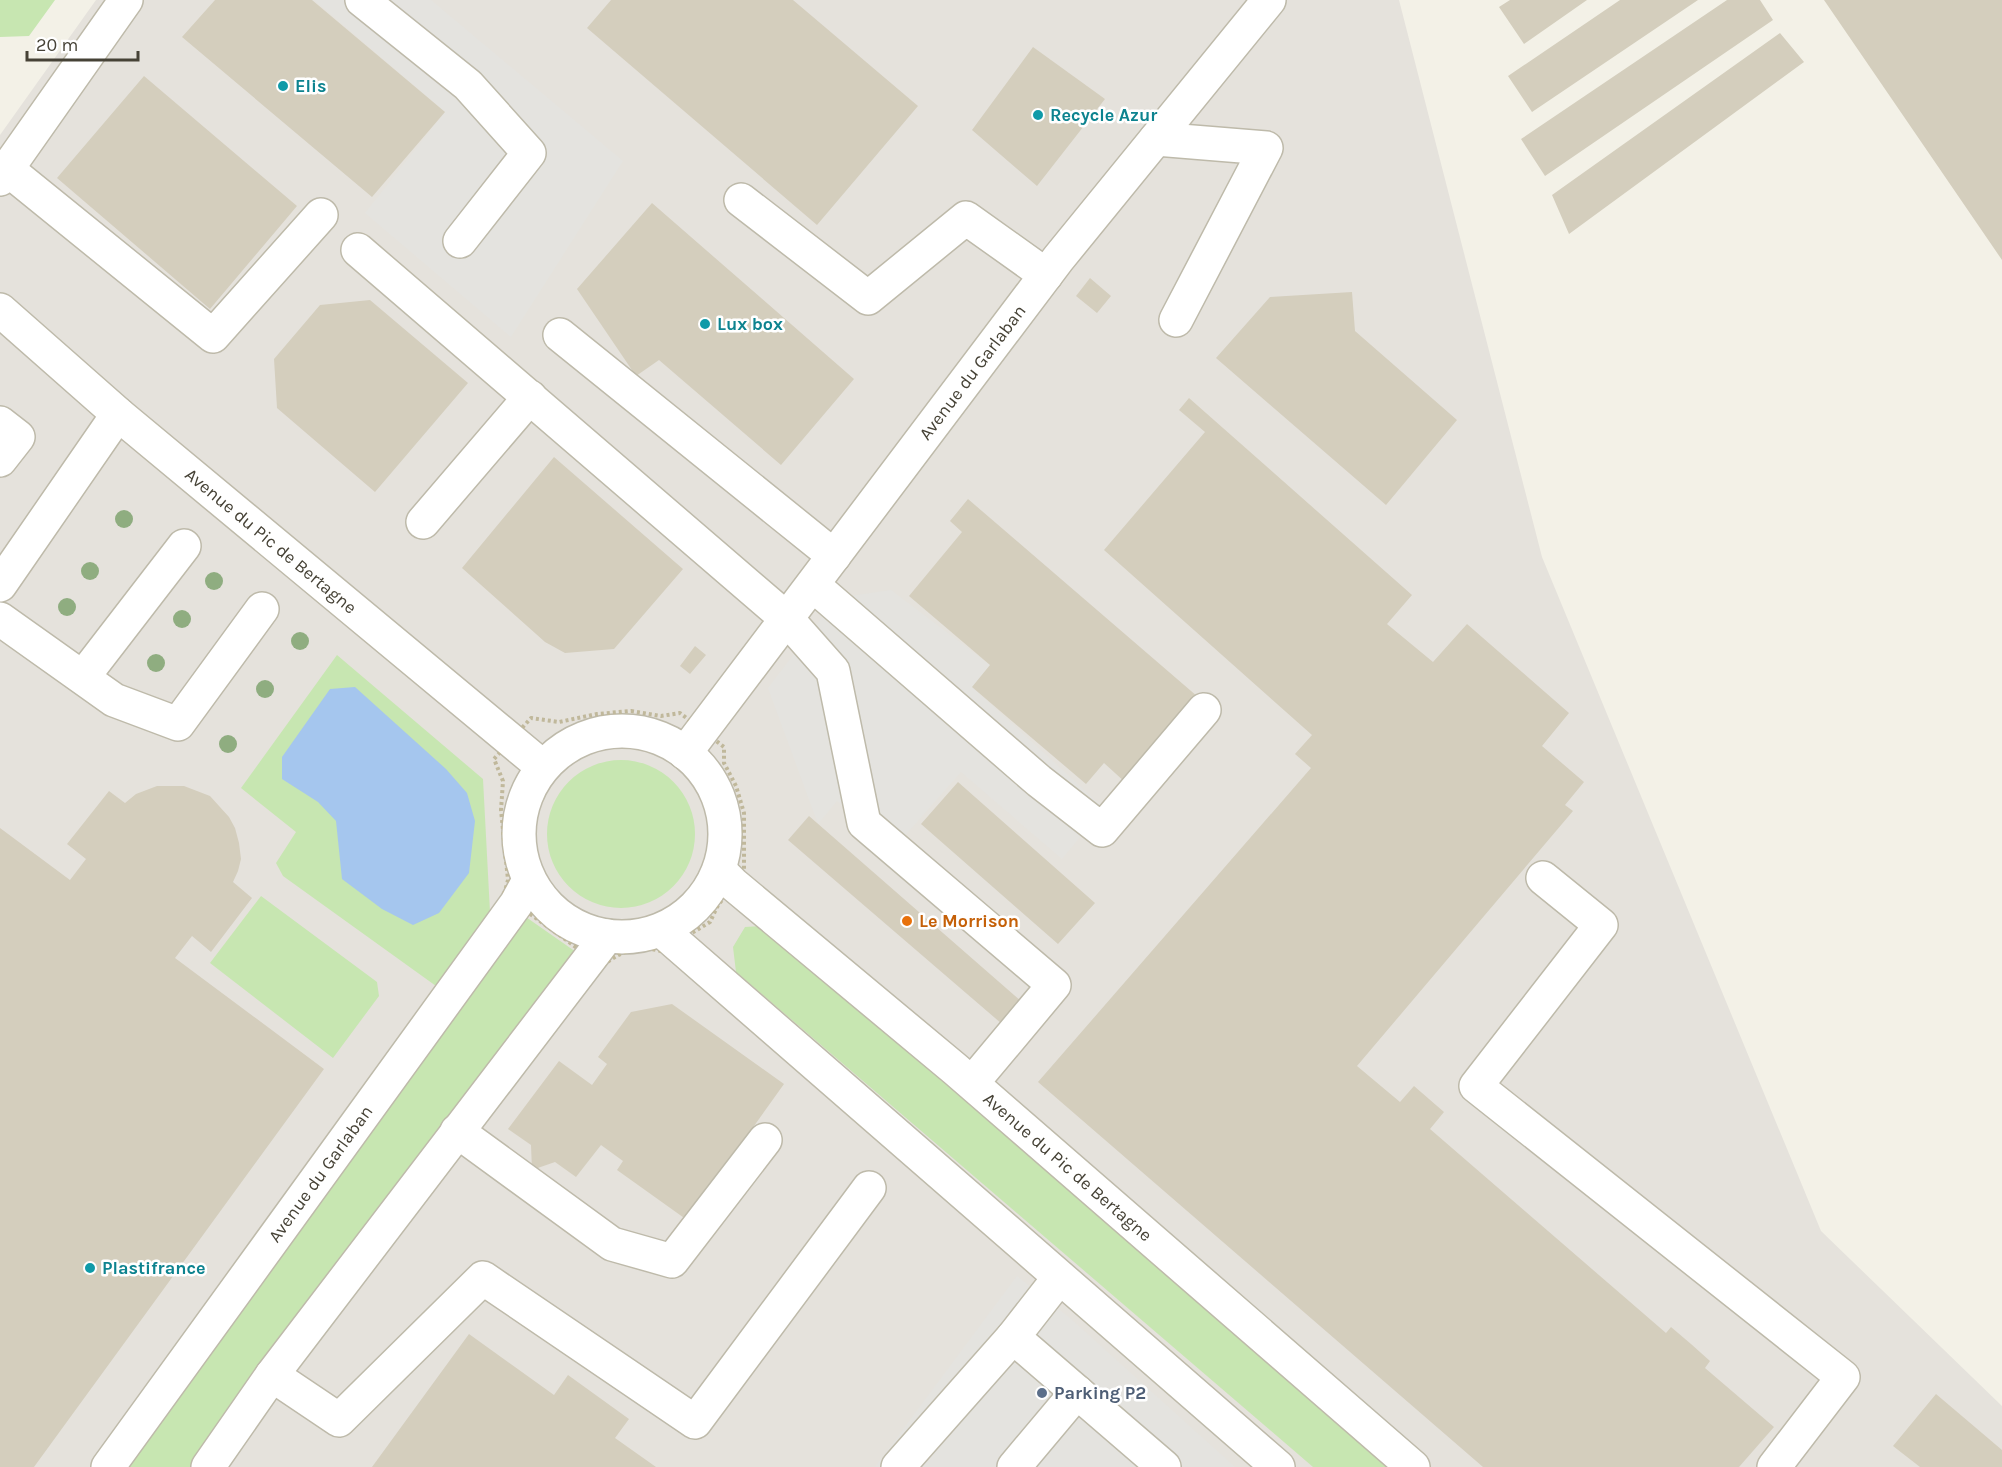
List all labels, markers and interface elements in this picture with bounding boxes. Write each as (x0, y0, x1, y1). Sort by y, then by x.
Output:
scale bar (27, 24, 138, 62)
text: 20 m (36, 34, 78, 56)
place label: Elis (295, 75, 326, 97)
marker: Elis (276, 79, 290, 93)
place label: Recycle Azur (1050, 104, 1157, 126)
marker: Recycle Azur (1031, 108, 1045, 122)
street label: Avenue du Garlaban (914, 300, 1031, 444)
place label: Lux box (717, 313, 783, 335)
marker: Lux box (698, 317, 712, 331)
street label: Avenue du Pic de Bertagne (181, 463, 361, 619)
place label: Le Morrison (919, 910, 1019, 932)
marker: Le Morrison (900, 914, 914, 928)
street label: Avenue du Pic de Bertagne (979, 1088, 1157, 1246)
street label: Avenue du Garlaban (263, 1101, 377, 1247)
place label: Plastifrance (102, 1257, 205, 1279)
marker: Plastifrance (83, 1261, 97, 1275)
place label: Parking P2 (1054, 1382, 1146, 1404)
marker: Parking P2 (1035, 1386, 1049, 1400)

